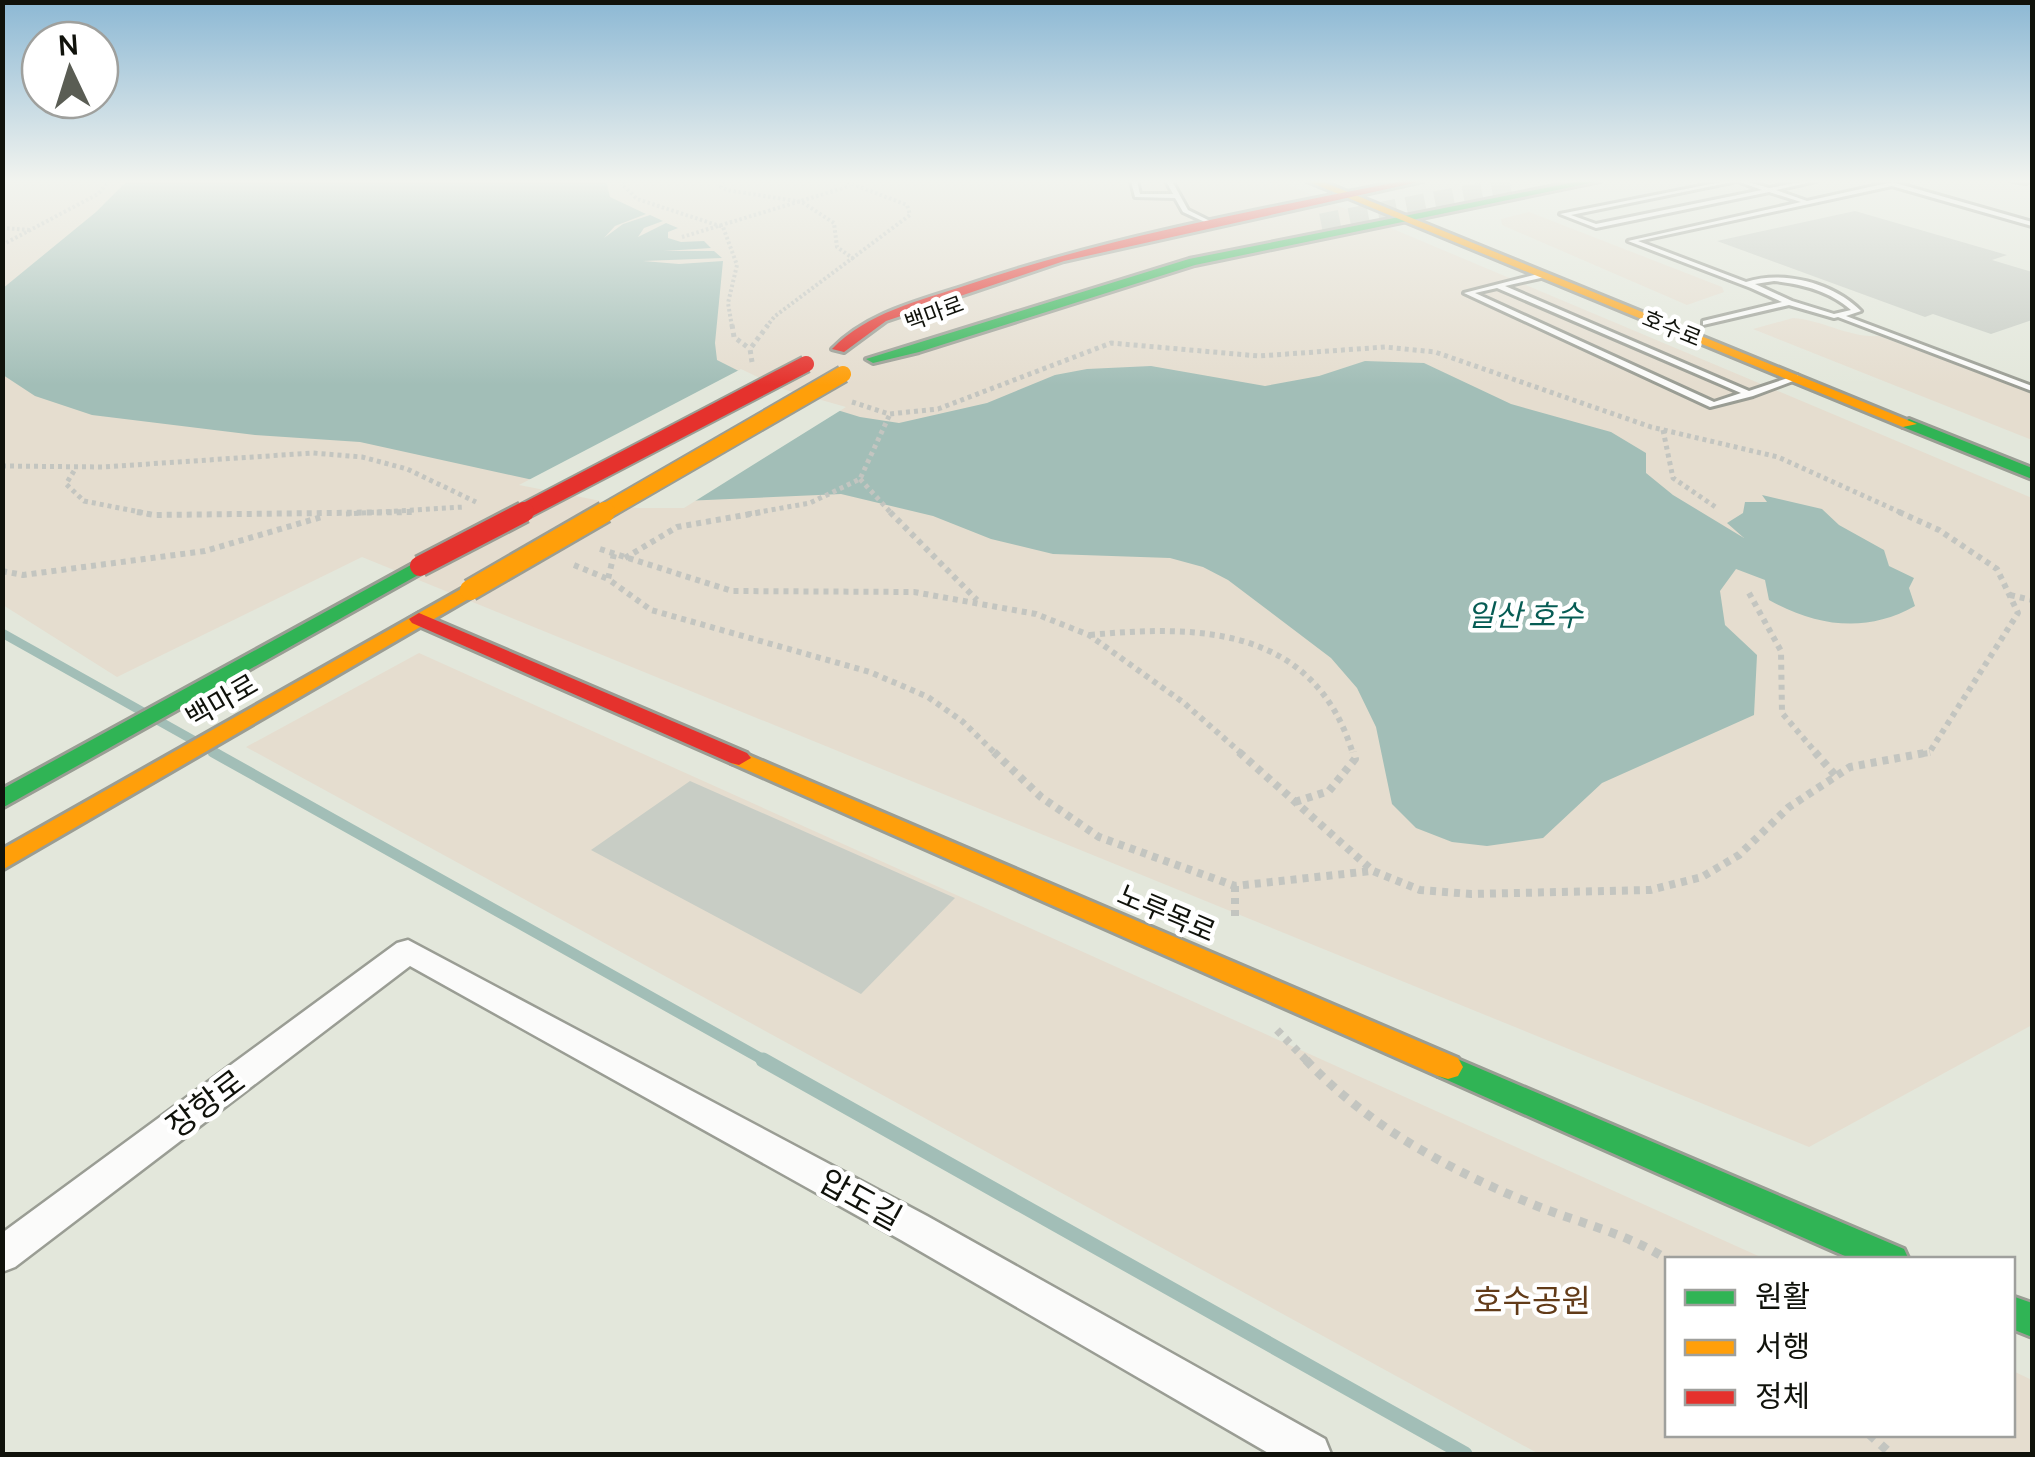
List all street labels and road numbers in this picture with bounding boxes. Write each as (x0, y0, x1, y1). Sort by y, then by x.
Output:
street label: 백마로 (900, 289, 968, 337)
street label: 호수로 (1638, 303, 1706, 353)
street label: 백마로 (178, 664, 264, 736)
street label: 노루목로 (1112, 874, 1222, 950)
street label: 장항로 (156, 1059, 254, 1147)
street label: 압도길 (812, 1158, 910, 1240)

